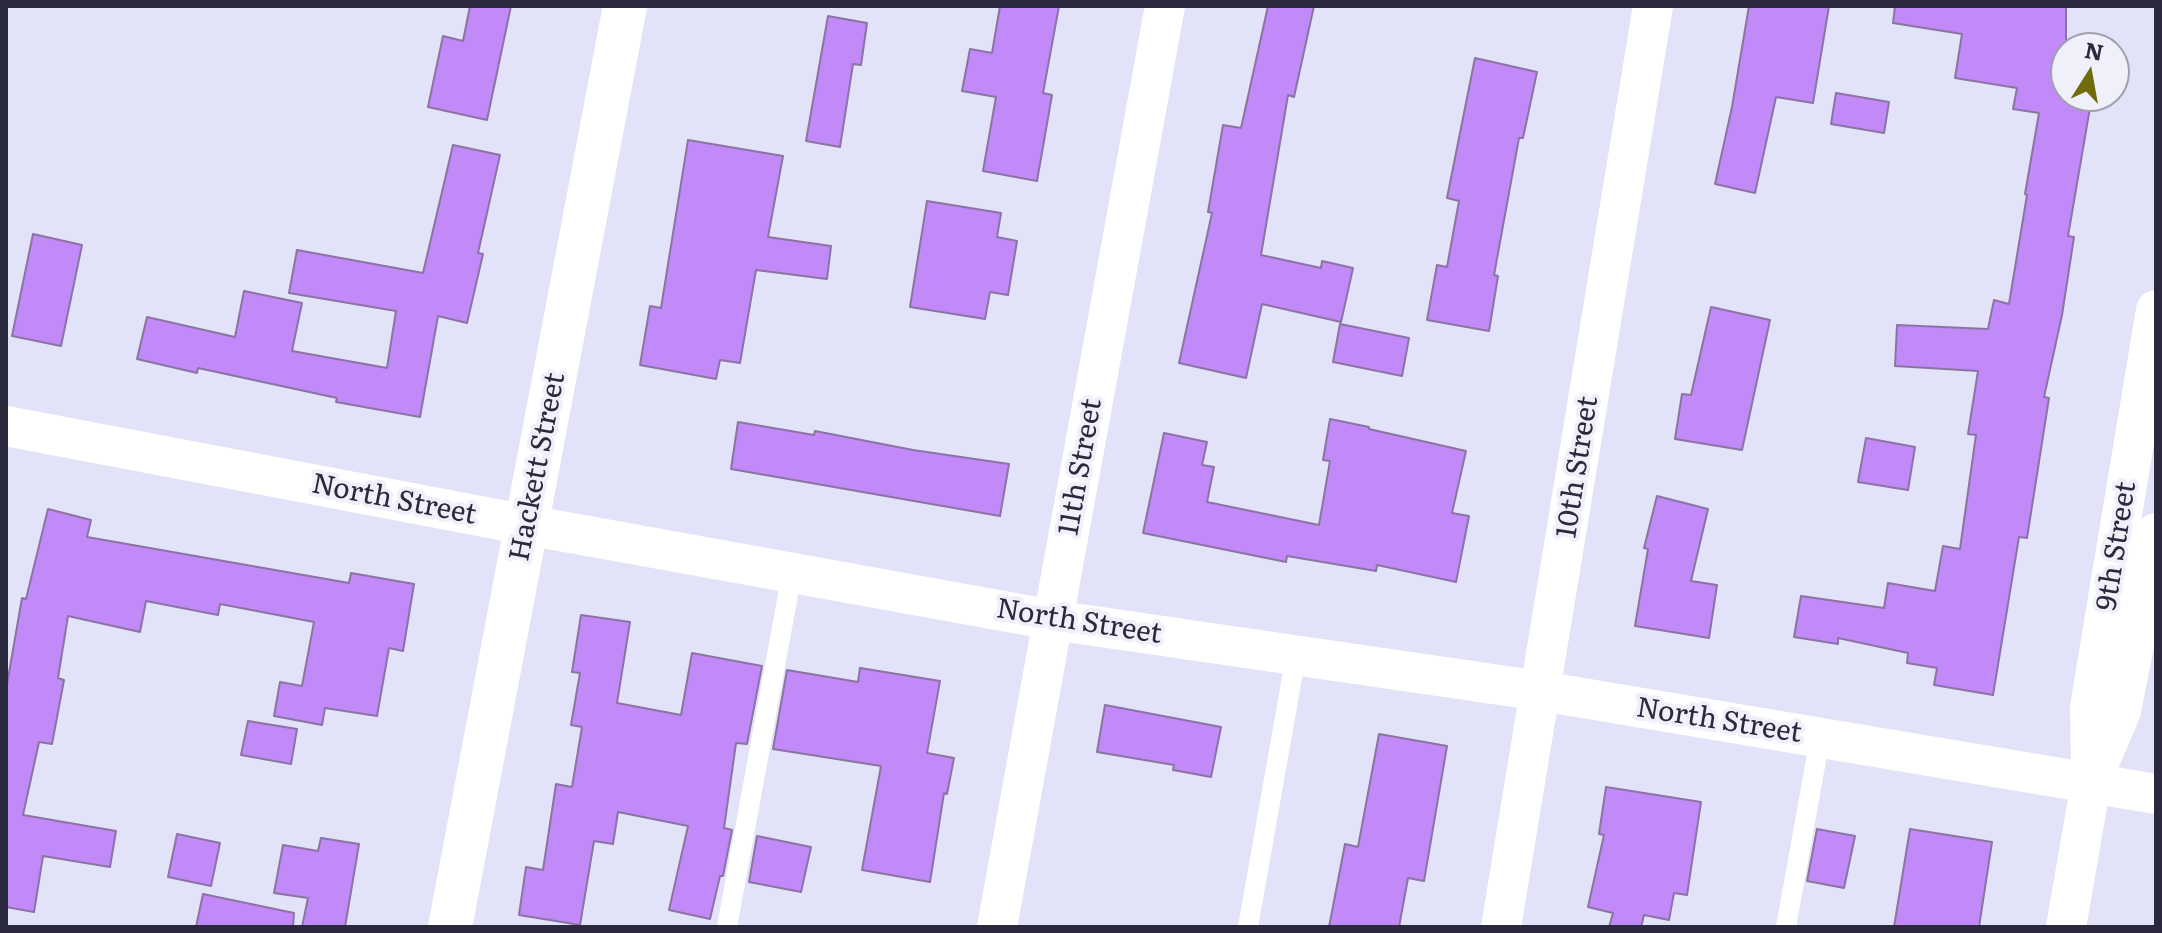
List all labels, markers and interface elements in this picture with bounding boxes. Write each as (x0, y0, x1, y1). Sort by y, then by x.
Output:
north arrow (2050, 32, 2130, 112)
text: N (2082, 32, 2107, 68)
street label: Hackett Street (503, 370, 573, 564)
street label: 10th Street (1550, 394, 1606, 540)
street label: 11th Street (1052, 396, 1110, 538)
street label: North Street (309, 468, 479, 532)
street label: 9th Street (2090, 479, 2144, 613)
street label: North Street (994, 592, 1164, 652)
street label: North Street (1634, 691, 1804, 751)

